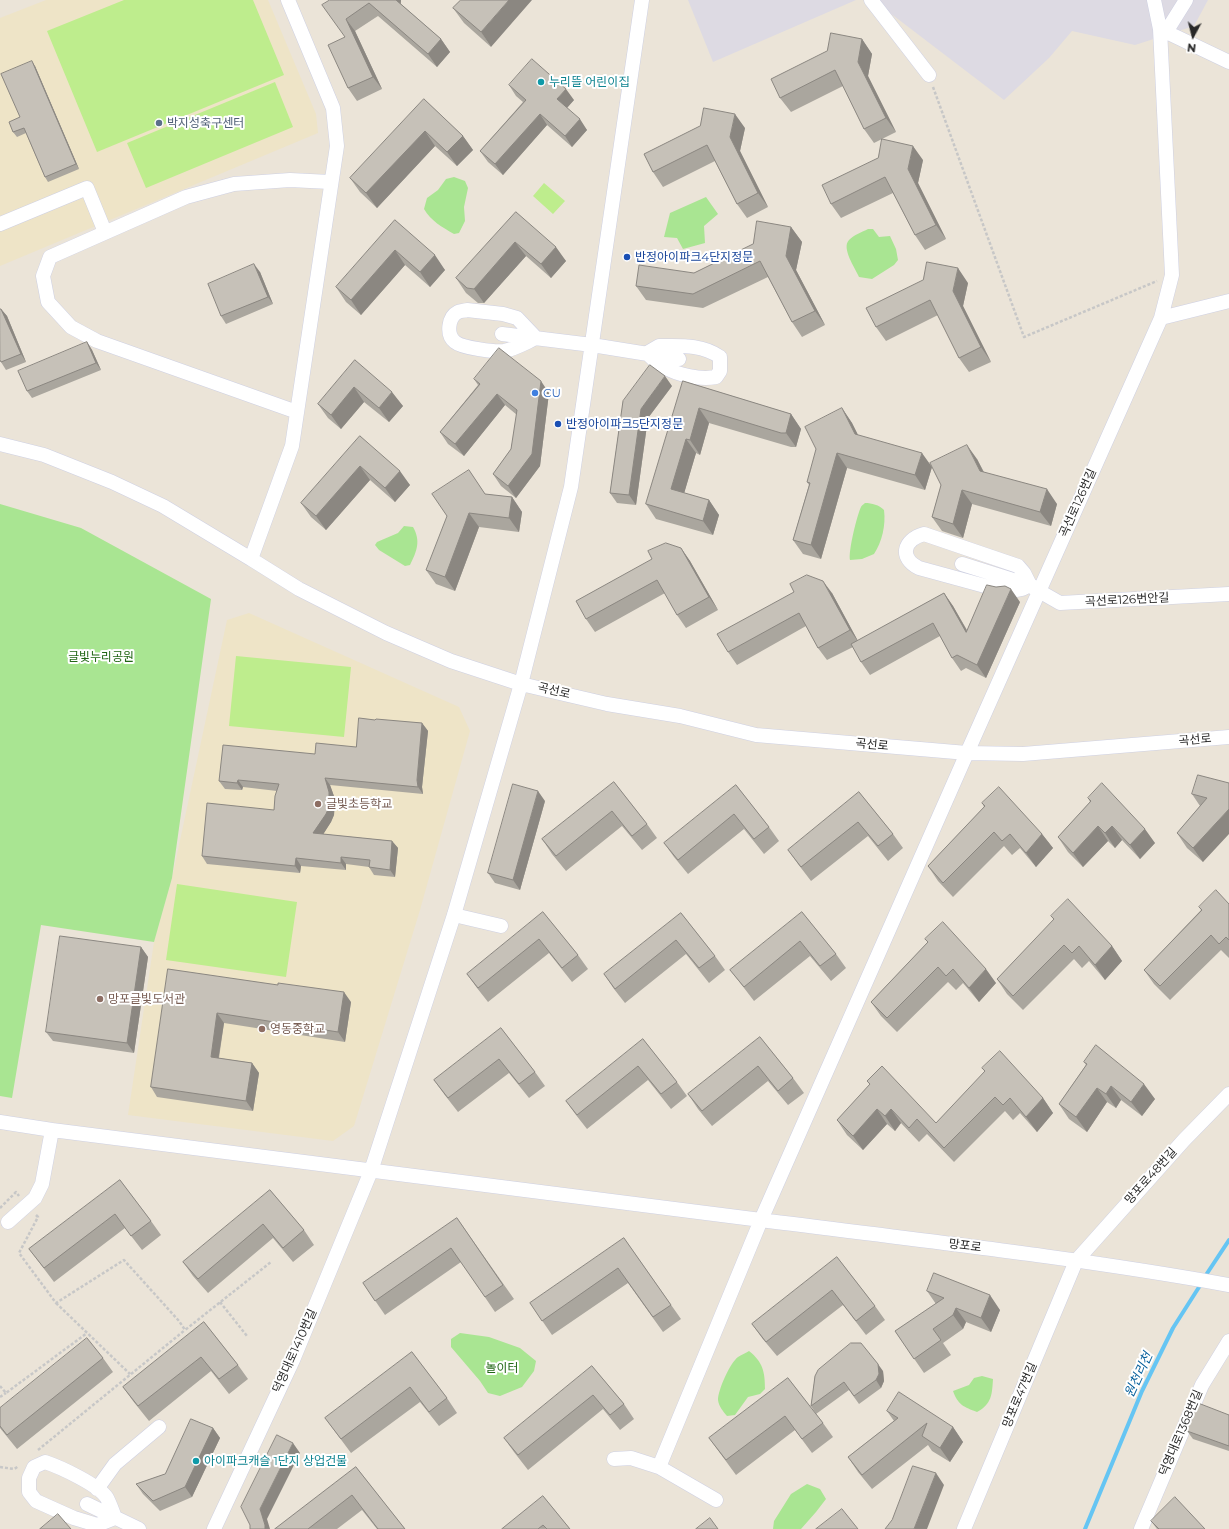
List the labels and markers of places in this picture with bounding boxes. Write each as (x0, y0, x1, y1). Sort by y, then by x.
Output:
place label: 누리뜰 어린이집 (549, 75, 629, 89)
marker: 누리뜰 어린이집 (536, 77, 546, 87)
place label: 박지성축구센터 (167, 116, 244, 130)
marker: 박지성축구센터 (154, 118, 164, 128)
place label: 반정아이파크4단지정문 (635, 250, 753, 264)
marker: 반정아이파크4단지정문 (622, 252, 632, 262)
place label: CU (543, 386, 561, 400)
marker: CU (530, 388, 540, 398)
place label: 반정아이파크5단지정문 (566, 417, 683, 431)
marker: 반정아이파크5단지정문 (553, 419, 563, 429)
place label: 글빛초등학교 (326, 797, 392, 811)
marker: 글빛초등학교 (313, 799, 323, 809)
place label: 망포글빛도서관 (108, 992, 185, 1006)
marker: 망포글빛도서관 (95, 994, 105, 1004)
place label: 영동중학교 (270, 1022, 325, 1036)
marker: 영동중학교 (257, 1024, 267, 1034)
place label: 아이파크캐슬 1단지 상업건물 (204, 1454, 347, 1468)
marker: 아이파크캐슬 1단지 상업건물 (191, 1456, 201, 1466)

